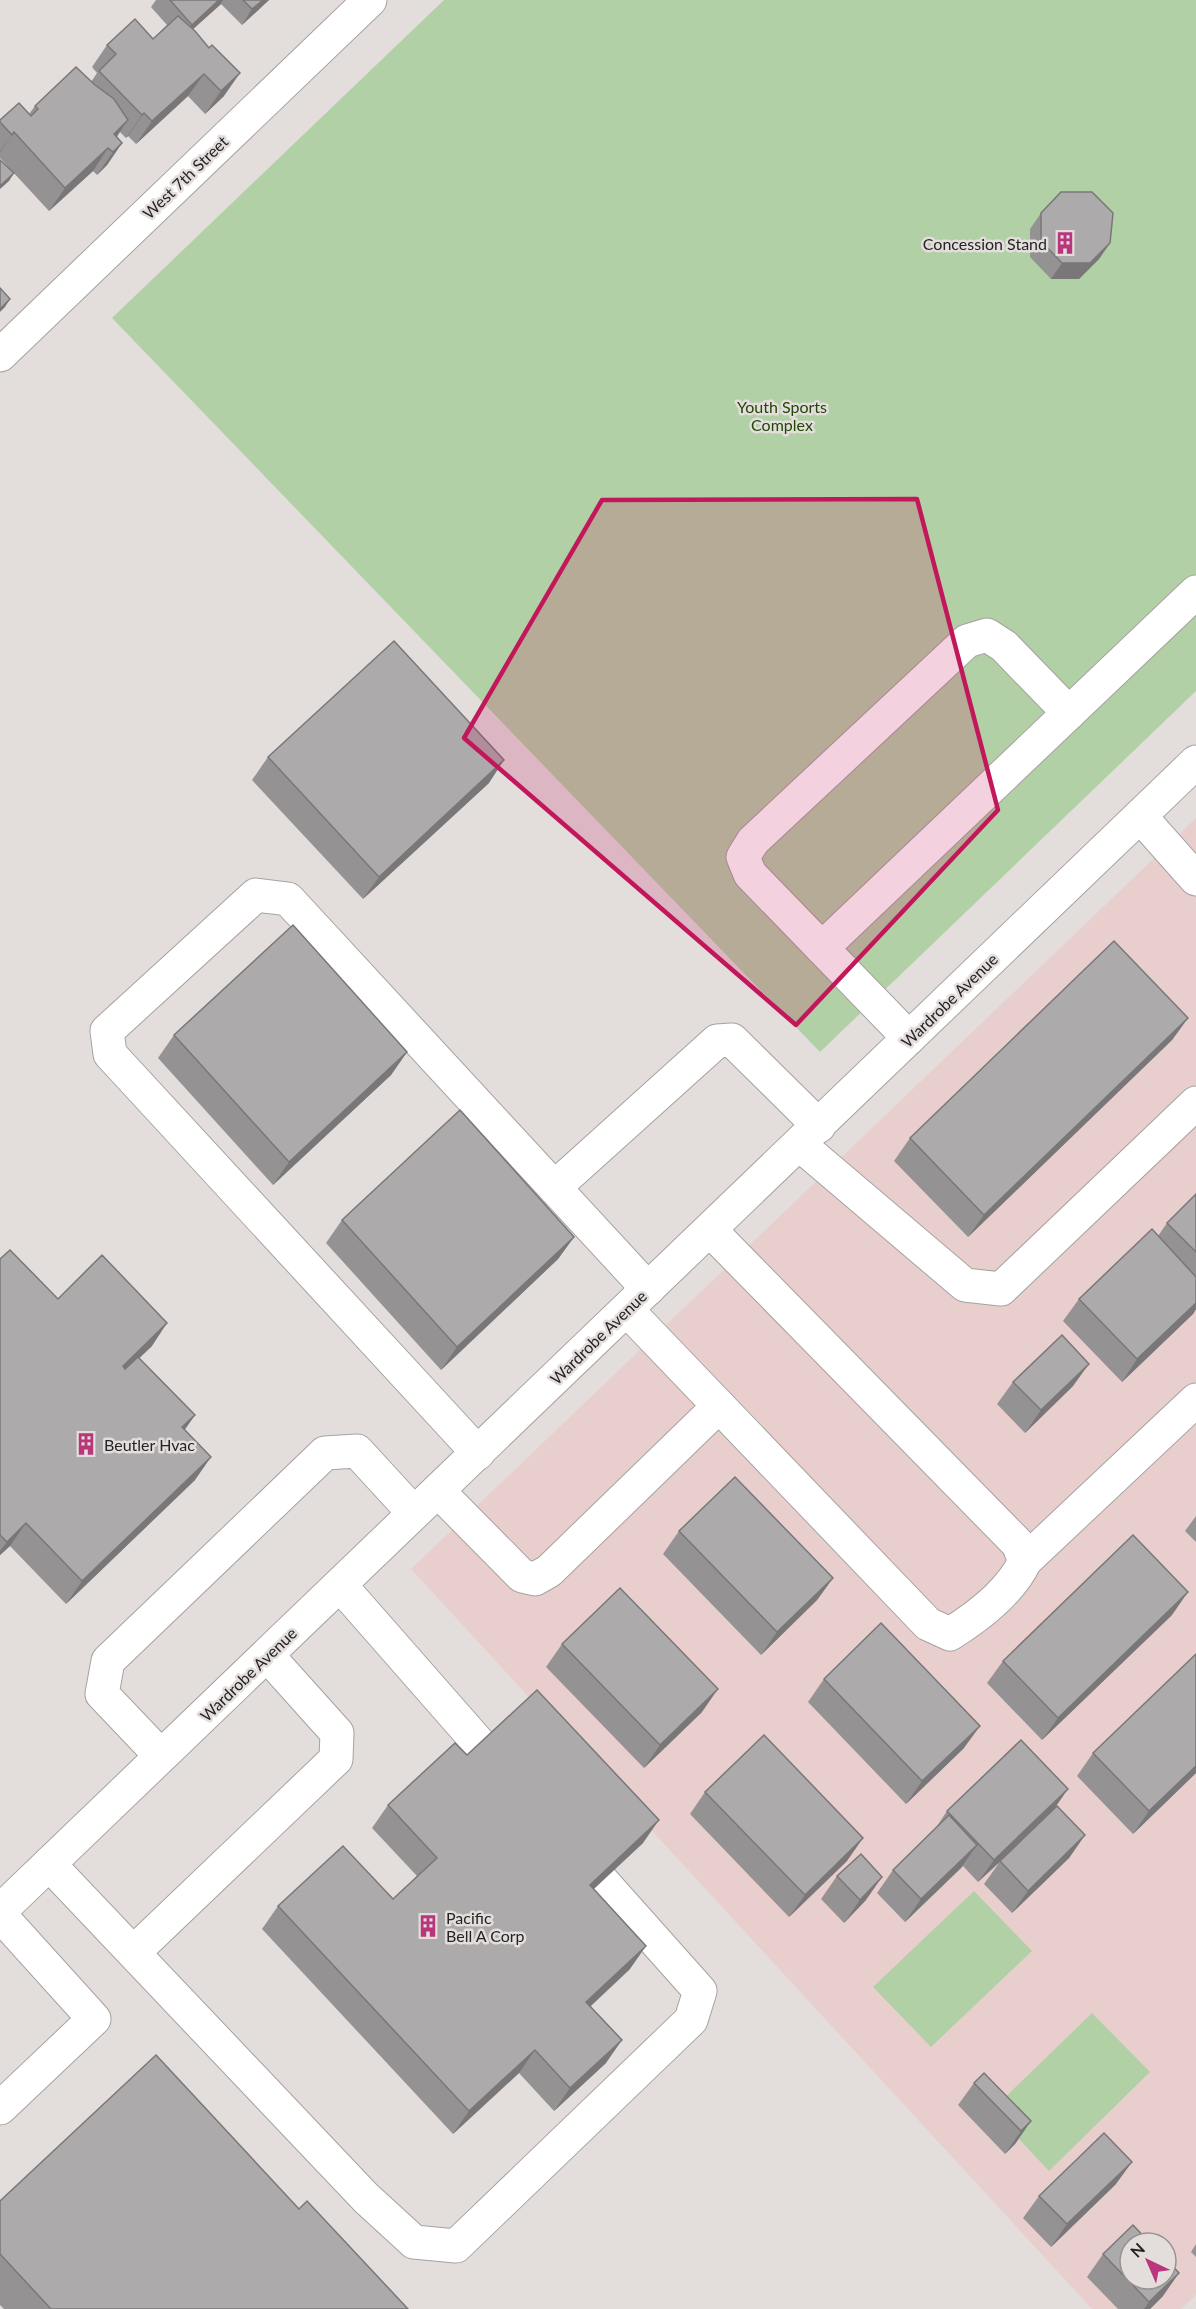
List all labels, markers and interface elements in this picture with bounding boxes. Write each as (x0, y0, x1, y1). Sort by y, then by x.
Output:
street label: West 7th Street (138, 131, 232, 222)
building icon: Concession Stand (1052, 230, 1078, 256)
place label: Concession Stand (923, 234, 1047, 253)
park label: Youth Sports Complex (737, 397, 827, 434)
street label: Wardrobe Avenue (897, 949, 1001, 1051)
street label: Wardrobe Avenue (546, 1286, 650, 1388)
building icon: Beutler Hvac (73, 1431, 99, 1457)
place label: Beutler Hvac (104, 1435, 195, 1454)
street label: Wardrobe Avenue (196, 1623, 300, 1725)
place label: Pacific Bell A Corp (446, 1908, 525, 1945)
building icon: Pacific Bell A Corp (415, 1913, 441, 1939)
north arrow (1118, 2231, 1178, 2291)
text: N (1126, 2239, 1148, 2261)

